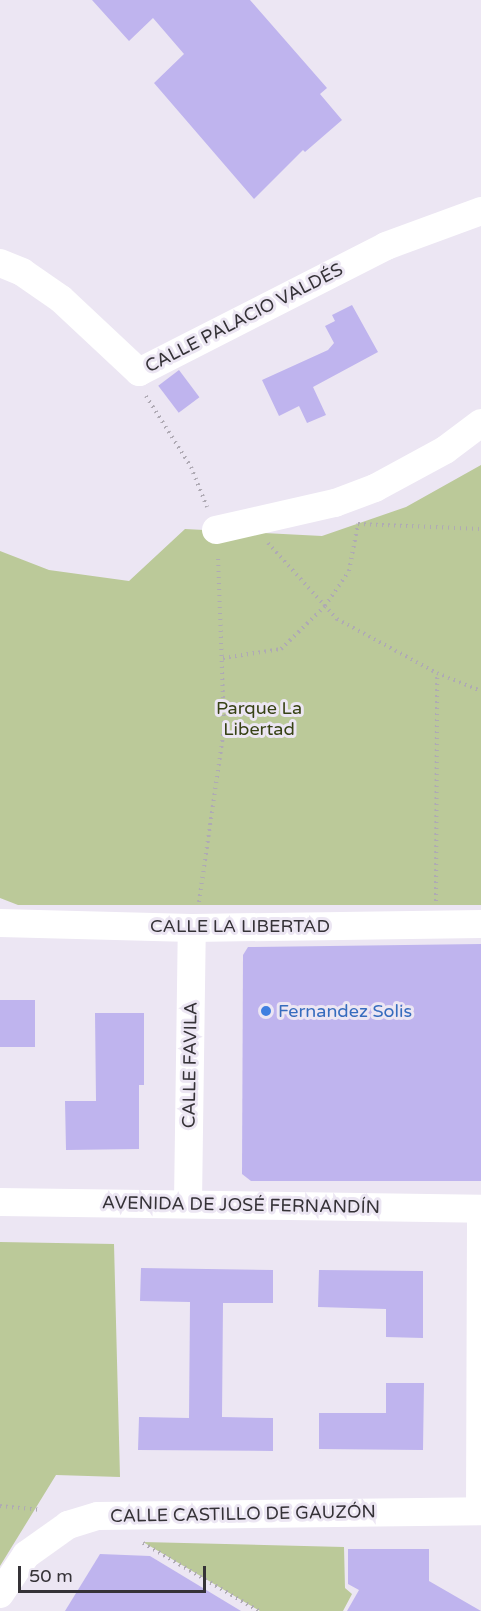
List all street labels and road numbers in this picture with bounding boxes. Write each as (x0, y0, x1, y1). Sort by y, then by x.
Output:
street label: CALLE PALACIO VALDÉS (141, 259, 347, 377)
street label: CALLE LA LIBERTAD (150, 915, 330, 937)
street label: CALLE FAVILA (178, 1002, 202, 1128)
street label: AVENIDA DE JOSÉ FERNANDÍN (102, 1192, 380, 1218)
street label: CALLE CASTILLO DE GAUZÓN (110, 1501, 376, 1527)

